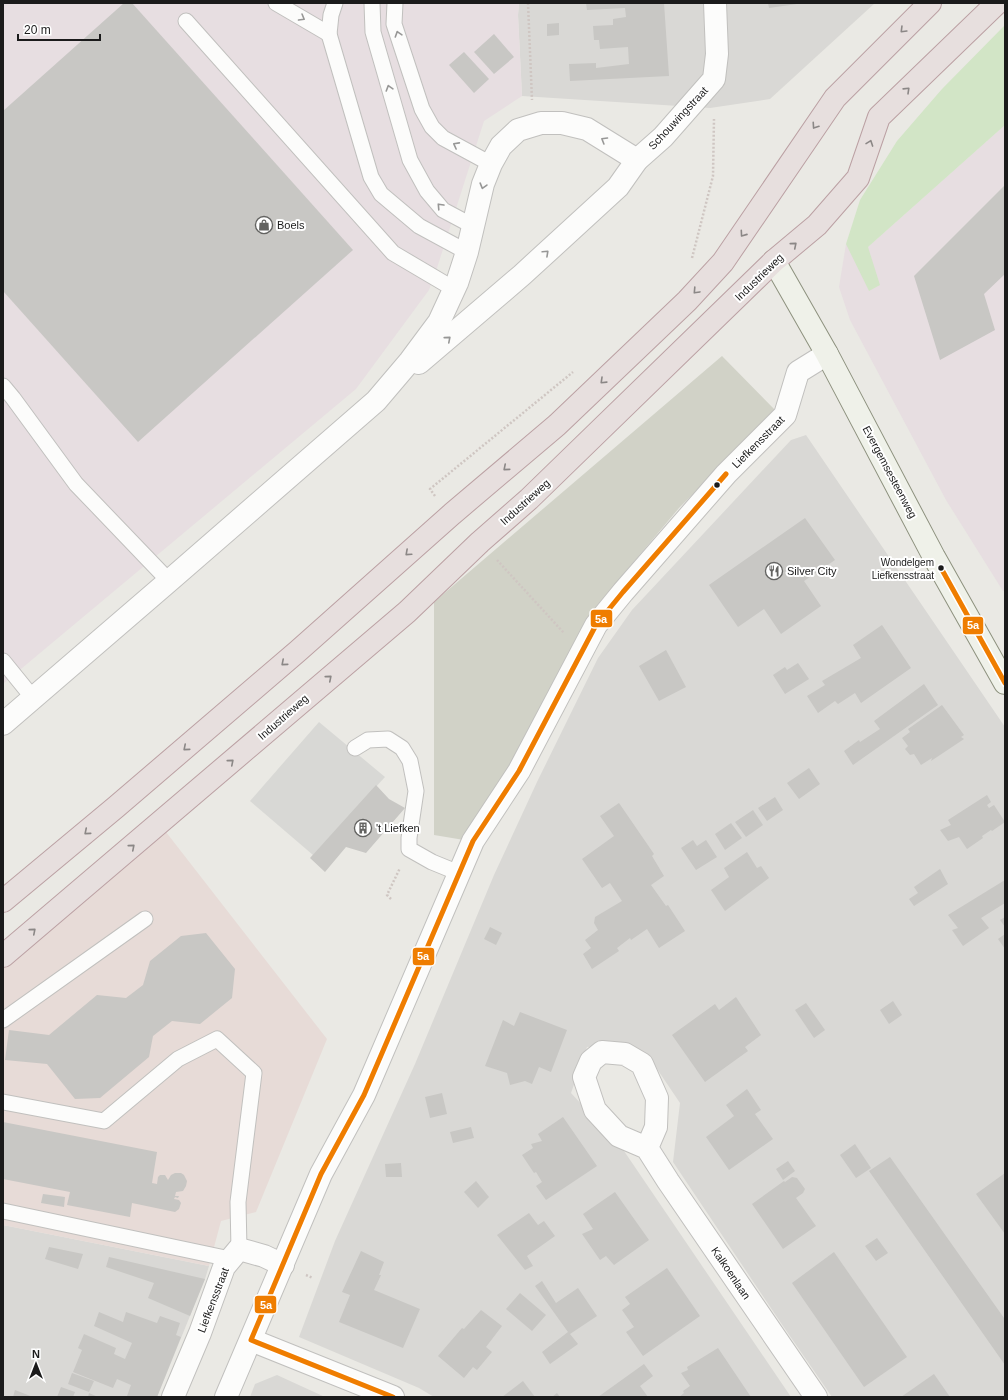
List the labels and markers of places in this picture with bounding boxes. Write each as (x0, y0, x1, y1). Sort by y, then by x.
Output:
shop icon: Boels (254, 215, 274, 235)
place label: Boels (277, 219, 305, 231)
unlabelled marker (712, 480, 722, 490)
place label: Wondelgem Liefkensstraat (872, 557, 934, 581)
restaurant icon: Silver City (764, 561, 784, 581)
marker: Wondelgem Liefkensstraat (936, 563, 946, 573)
place label: Silver City (787, 565, 837, 577)
building icon: 't Liefken (353, 818, 373, 838)
place label: 't Liefken (376, 822, 420, 834)

